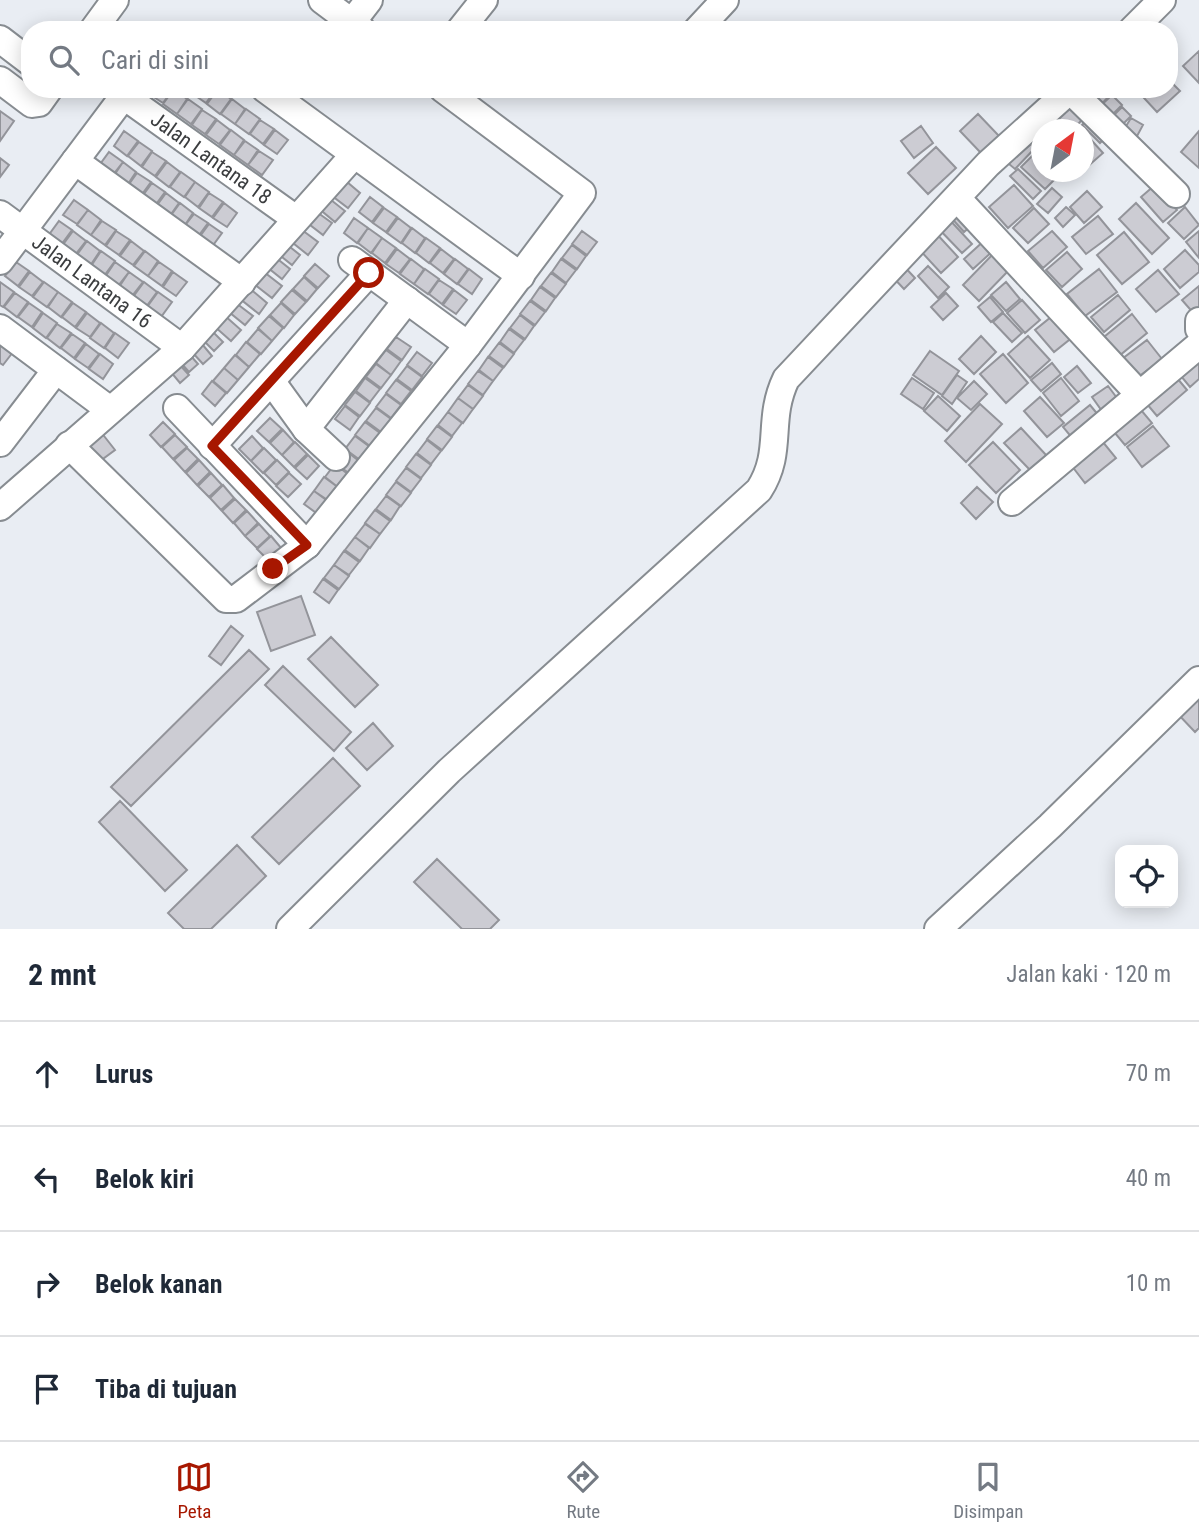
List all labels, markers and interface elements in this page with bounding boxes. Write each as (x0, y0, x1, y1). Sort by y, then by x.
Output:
search box (21, 21, 1178, 98)
icon: search (45, 41, 83, 79)
text: Cari di sini (101, 45, 209, 75)
street label: Jalan Lantana 18 (146, 107, 276, 209)
north arrow (1031, 119, 1094, 182)
street label: Jalan Lantana 16 (27, 230, 156, 333)
route start (353, 257, 384, 288)
route end (257, 553, 288, 584)
map controls (1115, 845, 1178, 908)
button: locate (1115, 845, 1178, 908)
text: 2 mnt (28, 957, 96, 992)
text: Jalan kaki · 120 m (1006, 961, 1171, 988)
icon: ahead (28, 1055, 66, 1093)
text: Lurus (95, 1059, 153, 1089)
text: 70 m (1126, 1060, 1171, 1087)
icon: left (28, 1160, 66, 1198)
text: Belok kiri (95, 1164, 194, 1194)
text: 40 m (1126, 1165, 1171, 1192)
icon: right (28, 1265, 66, 1303)
text: Belok kanan (95, 1269, 222, 1299)
text: 10 m (1126, 1270, 1171, 1297)
icon: arrive (28, 1370, 66, 1408)
text: Tiba di tujuan (95, 1374, 237, 1404)
tab: Peta (175, 1458, 213, 1523)
tab: Rute (564, 1458, 602, 1523)
tab: Disimpan (953, 1458, 1024, 1523)

